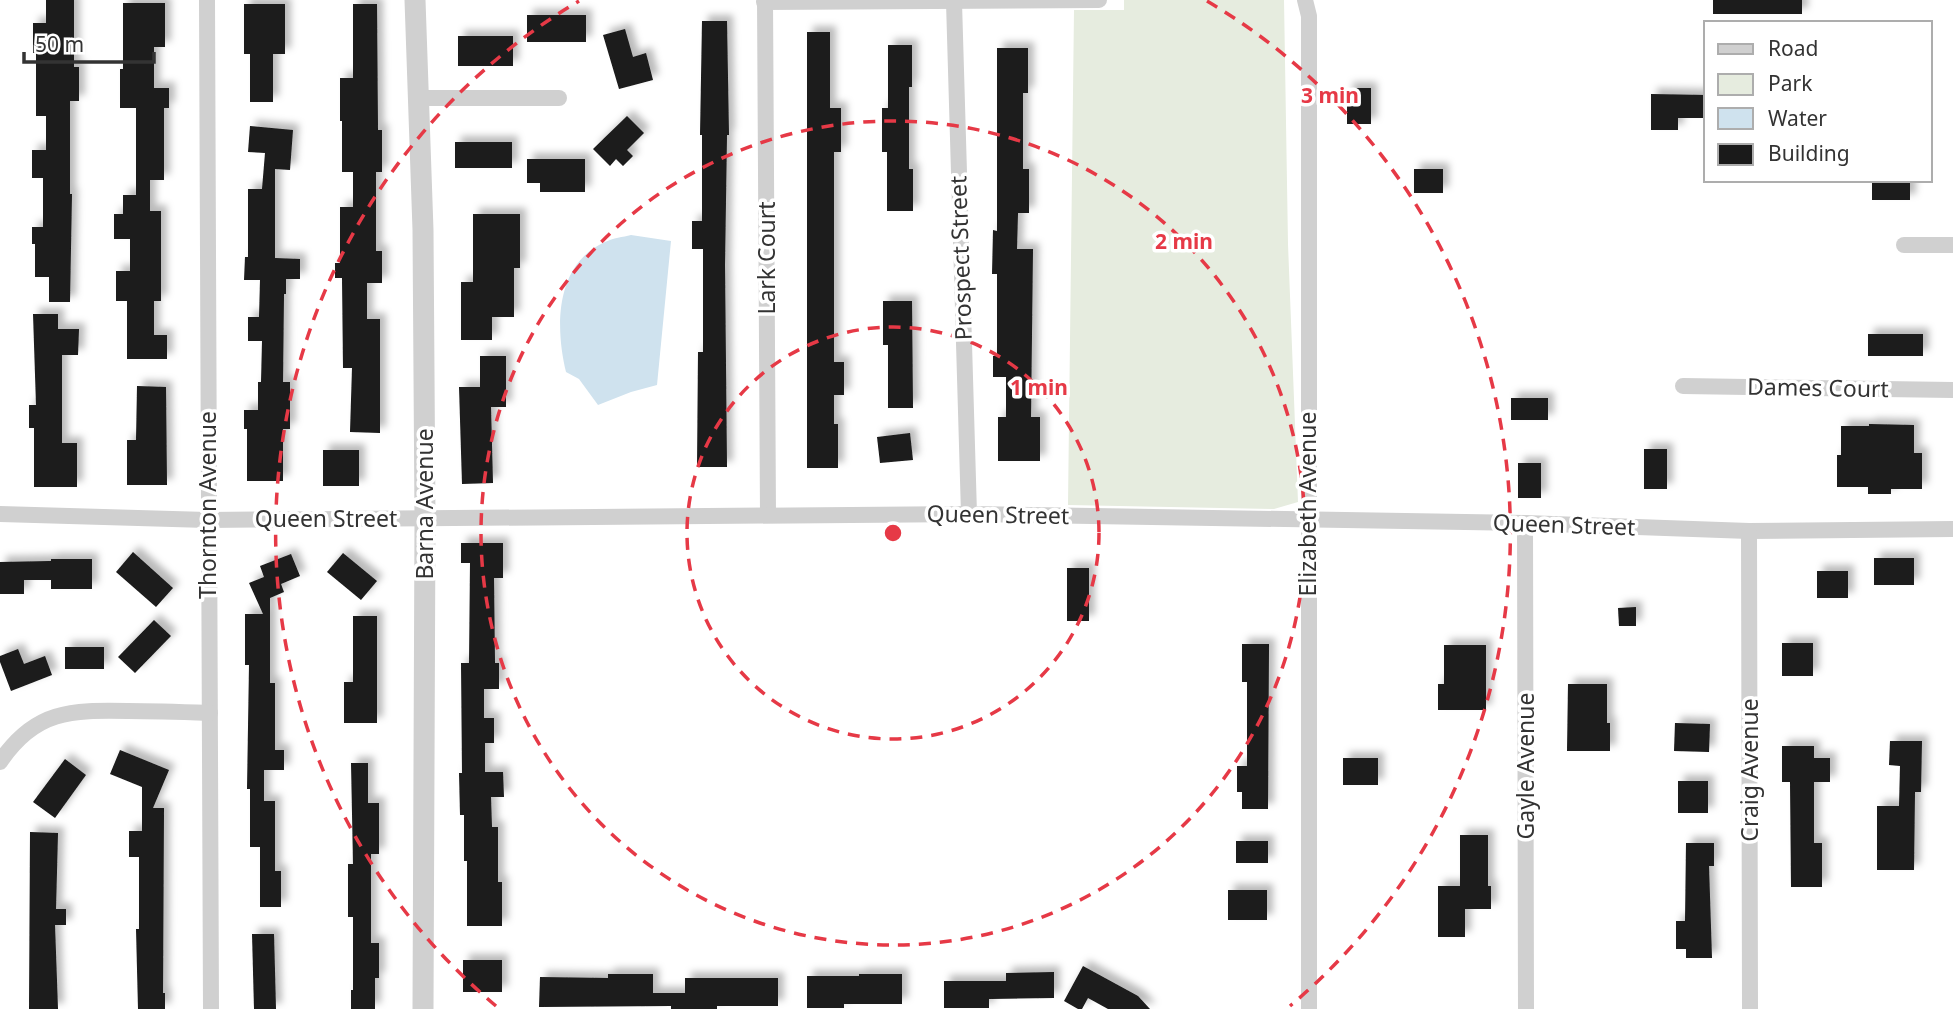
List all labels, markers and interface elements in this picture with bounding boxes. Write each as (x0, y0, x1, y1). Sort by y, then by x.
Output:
scale bar (24, 21, 154, 65)
legend (1704, 21, 1932, 182)
text: 50 m (35, 30, 84, 58)
text: Road (1768, 34, 1818, 62)
text: Park (1768, 69, 1813, 97)
text: 3 min (1301, 81, 1359, 109)
text: Water (1768, 104, 1827, 132)
text: Building (1768, 139, 1850, 167)
street label: Prospect Street (941, 175, 979, 341)
street label: Lark Court (750, 201, 782, 315)
text: 2 min (1155, 227, 1213, 255)
street label: Dames Court (1747, 370, 1889, 404)
text: 1 min (1010, 373, 1068, 401)
street label: Thornton Avenue (191, 411, 223, 599)
street label: Elizabeth Avenue (1291, 412, 1323, 596)
street label: Barna Avenue (408, 428, 440, 580)
street label: Queen Street (926, 497, 1070, 531)
street label: Queen Street (255, 502, 397, 534)
street label: Queen Street (1492, 506, 1636, 542)
centre of rings (881, 521, 905, 545)
street label: Gayle Avenue (1509, 692, 1541, 840)
street label: Craig Avenue (1733, 698, 1765, 842)

